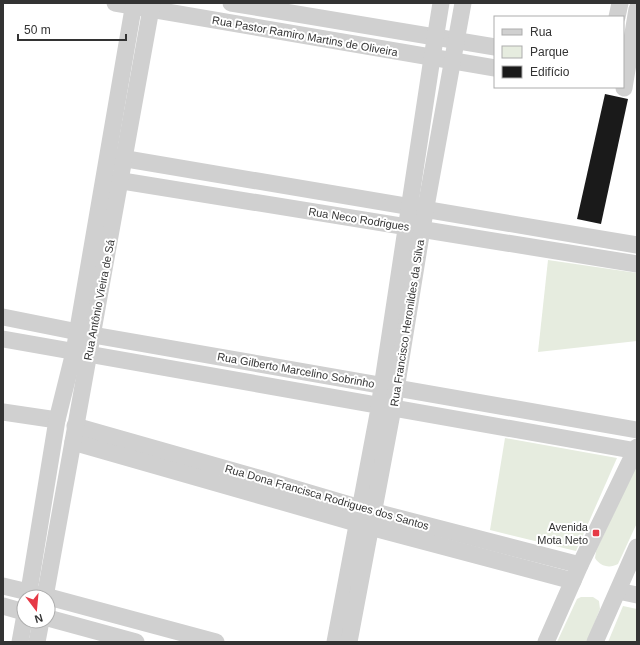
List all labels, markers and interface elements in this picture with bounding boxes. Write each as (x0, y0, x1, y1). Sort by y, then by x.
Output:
street label: Rua Pastor Ramiro Martins de Oliveira (211, 14, 400, 58)
scale bar (18, 16, 126, 42)
legend (494, 16, 624, 88)
text: 50 m (24, 23, 51, 37)
text: Rua (530, 25, 552, 39)
text: Parque (530, 45, 569, 59)
text: Edifício (530, 65, 570, 79)
street label: Rua Neco Rodrigues (308, 205, 411, 233)
street label: Rua Antônio Vieira de Sá (81, 238, 117, 361)
street label: Rua Francisco Heronildes da Silva (388, 238, 426, 407)
street label: Rua Gilberto Marcelino Sobrinho (216, 350, 376, 390)
street label: Rua Dona Francisca Rodrigues dos Santos (224, 462, 431, 532)
place label: Avenida Mota Neto (537, 521, 589, 546)
marker: Avenida Mota Neto (591, 528, 601, 538)
north arrow (16, 589, 56, 629)
text: N (33, 612, 44, 625)

